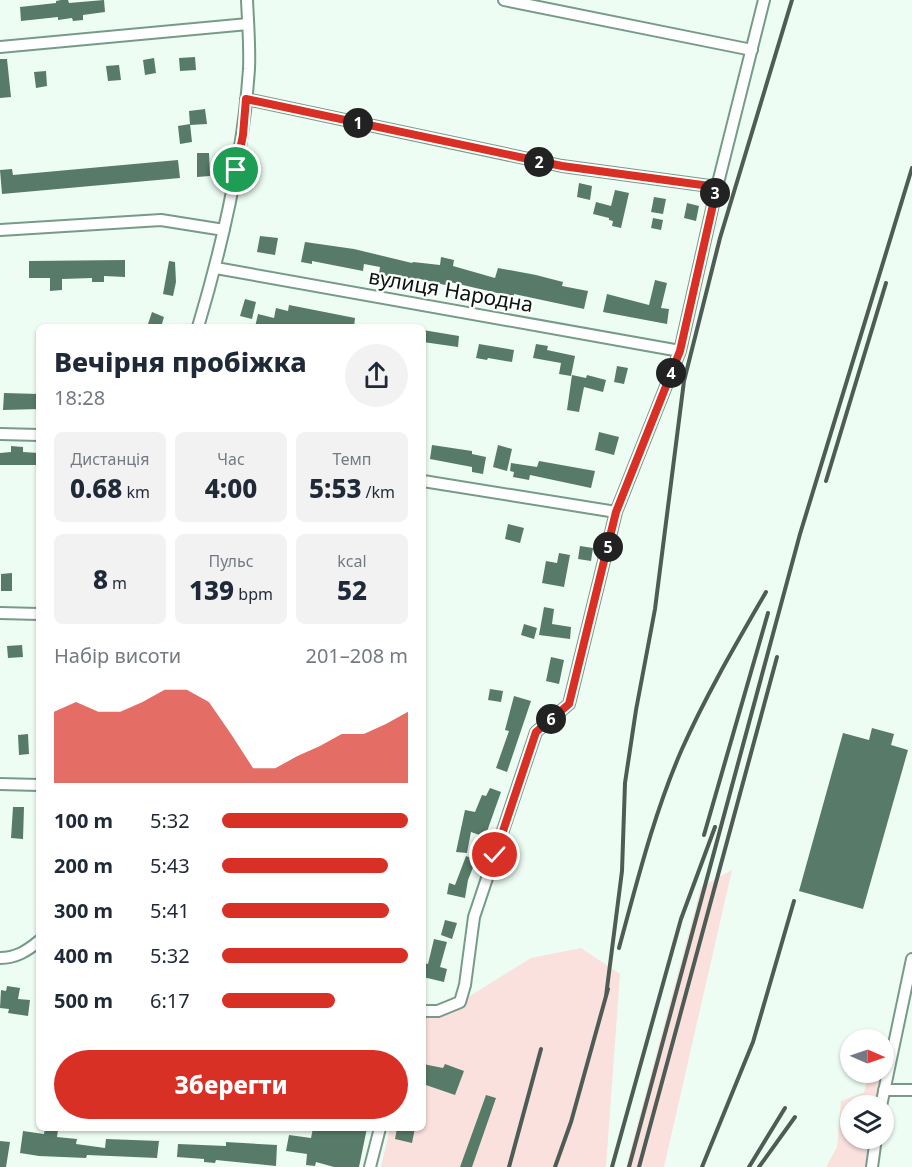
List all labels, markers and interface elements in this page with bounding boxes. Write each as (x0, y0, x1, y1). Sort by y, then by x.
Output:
pin: 1 (343, 108, 373, 138)
text: 1 (353, 112, 363, 134)
pin (210, 144, 261, 195)
pin: 2 (524, 147, 554, 177)
text: 2 (534, 151, 544, 173)
icon: arrive (219, 153, 252, 186)
pin: 3 (700, 178, 730, 208)
text: 3 (710, 182, 720, 204)
street label: вулиця Народна (366, 262, 536, 318)
text: Вечірня пробіжка (54, 343, 307, 380)
button: share (345, 344, 408, 407)
pin: 4 (656, 358, 686, 388)
text: 4 (666, 362, 676, 384)
text: 18:28 (54, 384, 105, 411)
text: Дистанція (71, 448, 149, 470)
text: Час (217, 448, 245, 470)
text: Темп (332, 448, 372, 470)
text: 0.68 (70, 470, 122, 506)
text: 4:00 (205, 470, 257, 506)
text: 5:53 (309, 470, 361, 506)
text: km (122, 481, 150, 503)
text: /km (361, 481, 395, 503)
pin: 5 (593, 532, 623, 562)
text: 5 (603, 536, 613, 558)
text: Пульс (208, 550, 254, 572)
text: kcal (337, 550, 367, 572)
text: 8 (93, 561, 108, 597)
text: m (108, 572, 127, 594)
text: 139 (189, 572, 234, 608)
text: 52 (337, 572, 367, 608)
text: bpm (234, 583, 273, 605)
text: Набір висоти (54, 642, 181, 669)
text: 201–208 m (305, 642, 408, 669)
pin: 6 (536, 704, 566, 734)
text: 6 (546, 708, 556, 730)
text: 100 m (54, 807, 113, 834)
text: 5:32 (150, 807, 190, 834)
pin (469, 829, 520, 880)
icon: check (478, 838, 511, 871)
text: 200 m (54, 852, 113, 879)
text: 5:43 (150, 852, 190, 879)
text: 300 m (54, 897, 113, 924)
text: 5:41 (150, 897, 190, 924)
text: 400 m (54, 942, 113, 969)
text: 5:32 (150, 942, 190, 969)
text: 500 m (54, 987, 113, 1014)
text: 6:17 (150, 987, 190, 1014)
north arrow (840, 1029, 894, 1083)
map controls (840, 1029, 894, 1149)
button: Зберегти (54, 1050, 408, 1119)
button: layers (840, 1095, 894, 1149)

